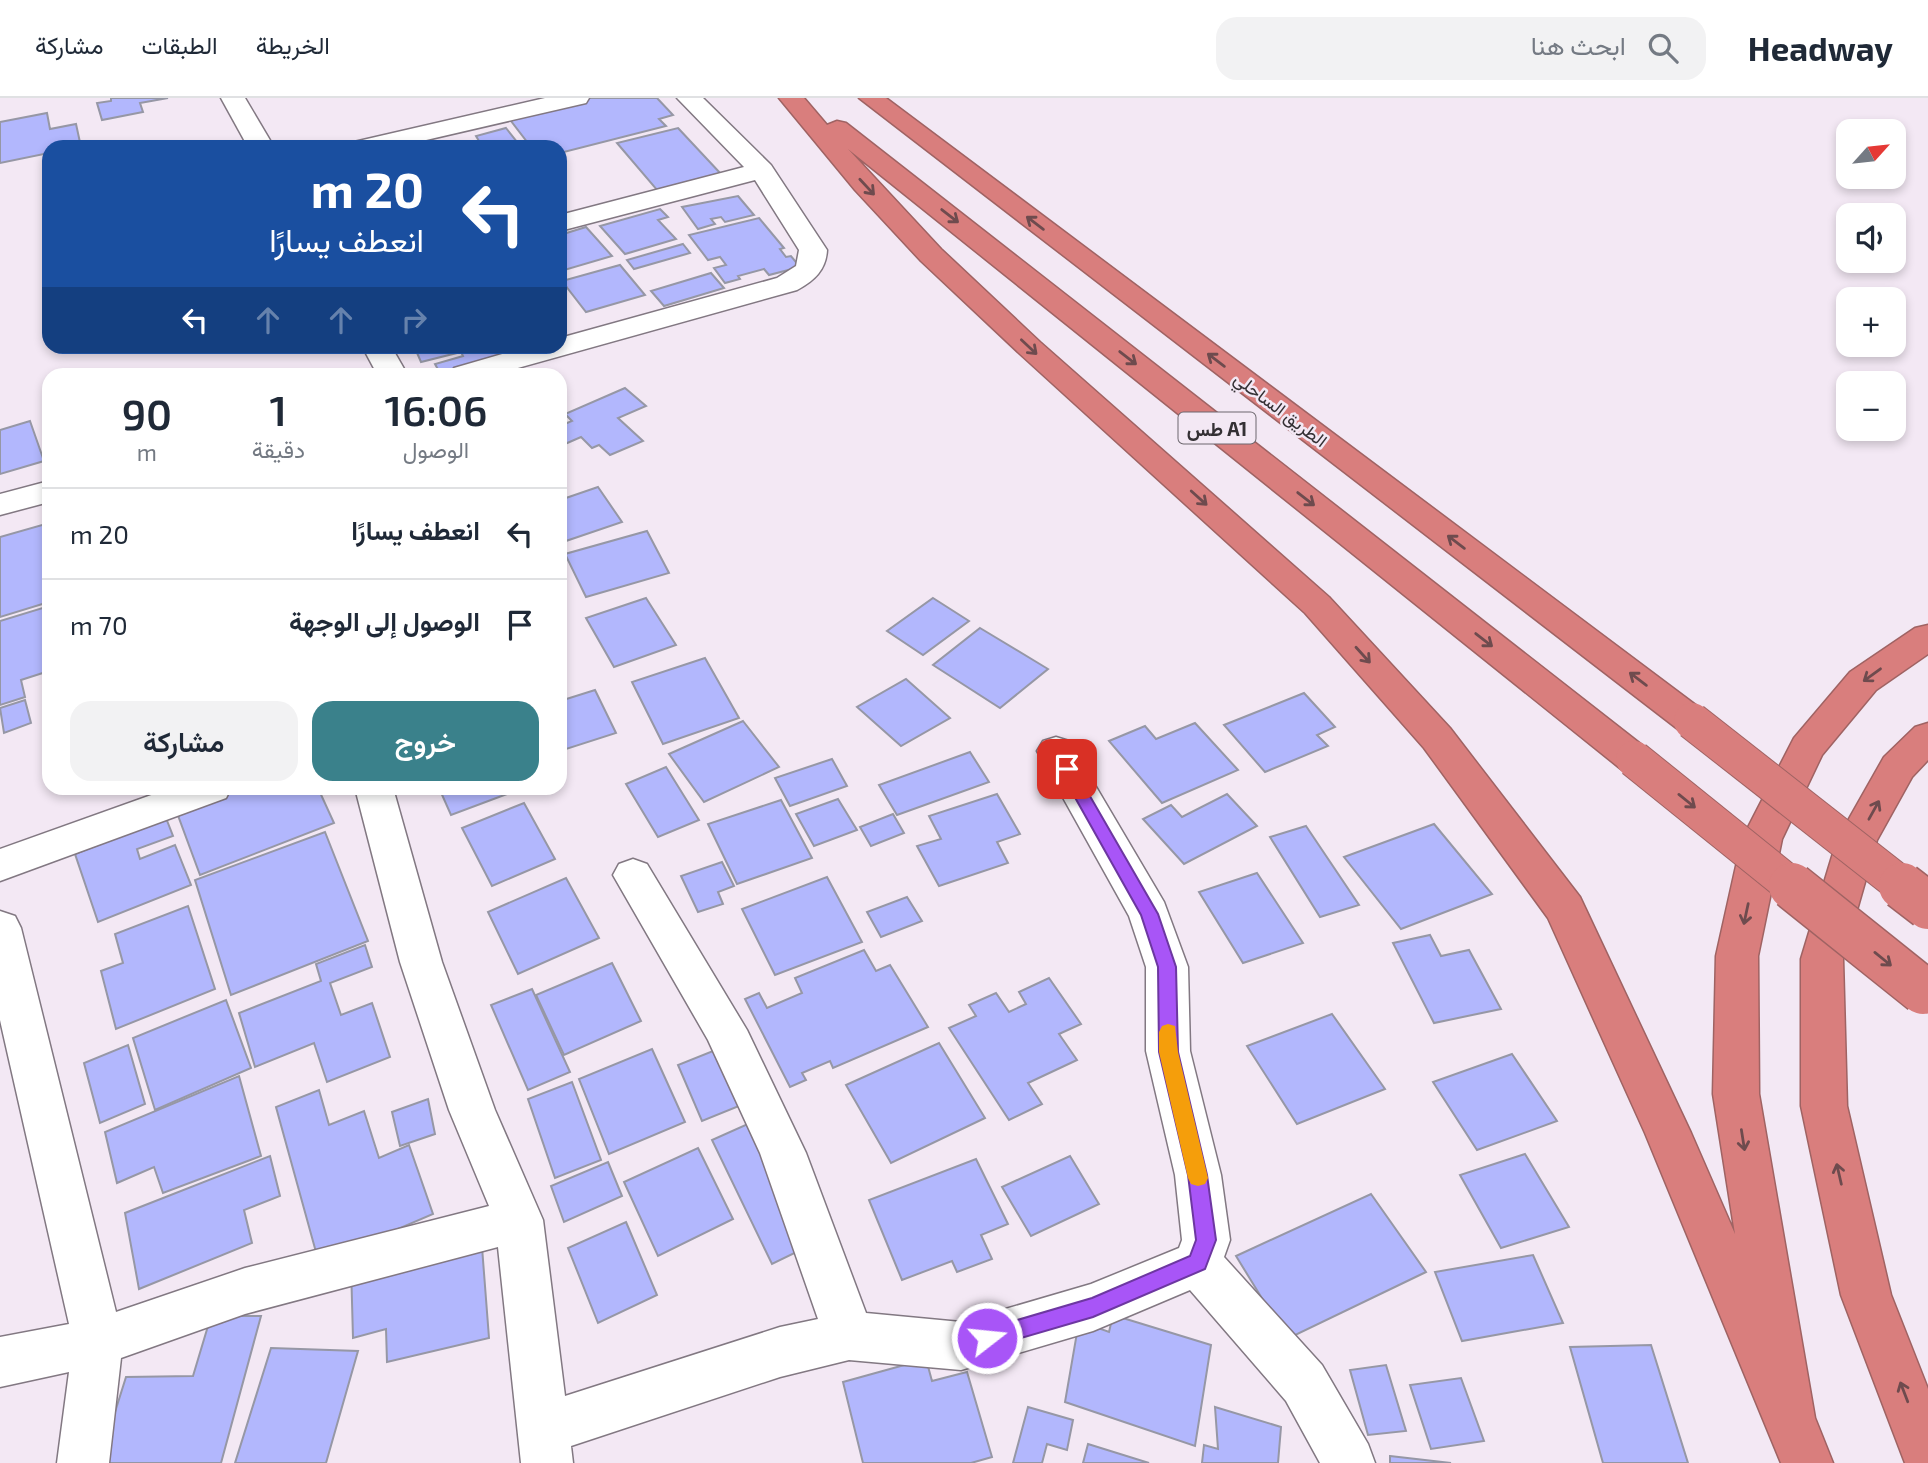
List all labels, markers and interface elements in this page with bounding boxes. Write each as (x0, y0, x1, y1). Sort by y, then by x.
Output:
search box (1216, 17, 1706, 80)
text: Headway (1748, 28, 1893, 68)
text: ابحث هنا (1531, 29, 1626, 60)
icon: search (1644, 29, 1682, 67)
text: مشاركة (35, 30, 103, 59)
text: الطبقات (141, 30, 218, 59)
text: الخريطة (256, 30, 330, 59)
north arrow (1836, 119, 1906, 189)
map controls (1836, 119, 1906, 441)
text: 20 m (311, 159, 424, 218)
icon: left (448, 168, 539, 259)
one-way arrow (858, 178, 875, 195)
button: sound (1836, 203, 1906, 273)
one-way arrow (940, 209, 958, 224)
one-way arrow (1026, 215, 1045, 230)
text: انعطف يسارًا (269, 220, 424, 258)
button: + (1836, 287, 1906, 357)
icon: left (176, 301, 214, 339)
icon: ahead (249, 301, 287, 339)
icon: ahead (322, 301, 360, 339)
icon: right (395, 301, 433, 339)
one-way arrow (1020, 338, 1037, 355)
one-way arrow (1118, 350, 1136, 365)
one-way arrow (1207, 353, 1226, 368)
street label: الطريق الساحلي (1227, 367, 1332, 455)
button: − (1836, 371, 1906, 441)
text: 1 (270, 384, 287, 434)
text: 16:06 (385, 384, 487, 434)
text: 90 (122, 388, 172, 438)
road number: طس A1 (1178, 412, 1256, 444)
text: دقيقة (252, 435, 305, 463)
text: الوصول (403, 435, 469, 463)
text: m (137, 438, 157, 466)
one-way arrow (1189, 490, 1207, 506)
one-way arrow (1297, 491, 1315, 507)
text: انعطف يسارًا (351, 514, 480, 545)
icon: left (501, 515, 539, 553)
text: 20 m (70, 518, 129, 549)
one-way arrow (1448, 534, 1466, 549)
text: الوصول إلى الوجهة (289, 605, 480, 636)
icon: arrive (501, 606, 539, 644)
text: 70 m (70, 609, 128, 640)
one-way arrow (1475, 633, 1493, 648)
one-way arrow (1354, 646, 1371, 663)
one-way arrow (1863, 668, 1882, 682)
one-way arrow (1629, 672, 1647, 687)
button: مشاركة (70, 701, 298, 781)
button: خروج (312, 701, 539, 781)
pin (1037, 739, 1097, 799)
icon: arrive (1048, 750, 1086, 788)
one-way arrow (1677, 794, 1695, 809)
one-way arrow (1867, 801, 1881, 821)
one-way arrow (1738, 902, 1752, 925)
one-way arrow (1874, 952, 1892, 967)
one-way arrow (1737, 1128, 1750, 1151)
one-way arrow (1832, 1163, 1845, 1186)
position arrow (950, 1301, 1024, 1375)
one-way arrow (1896, 1381, 1909, 1403)

